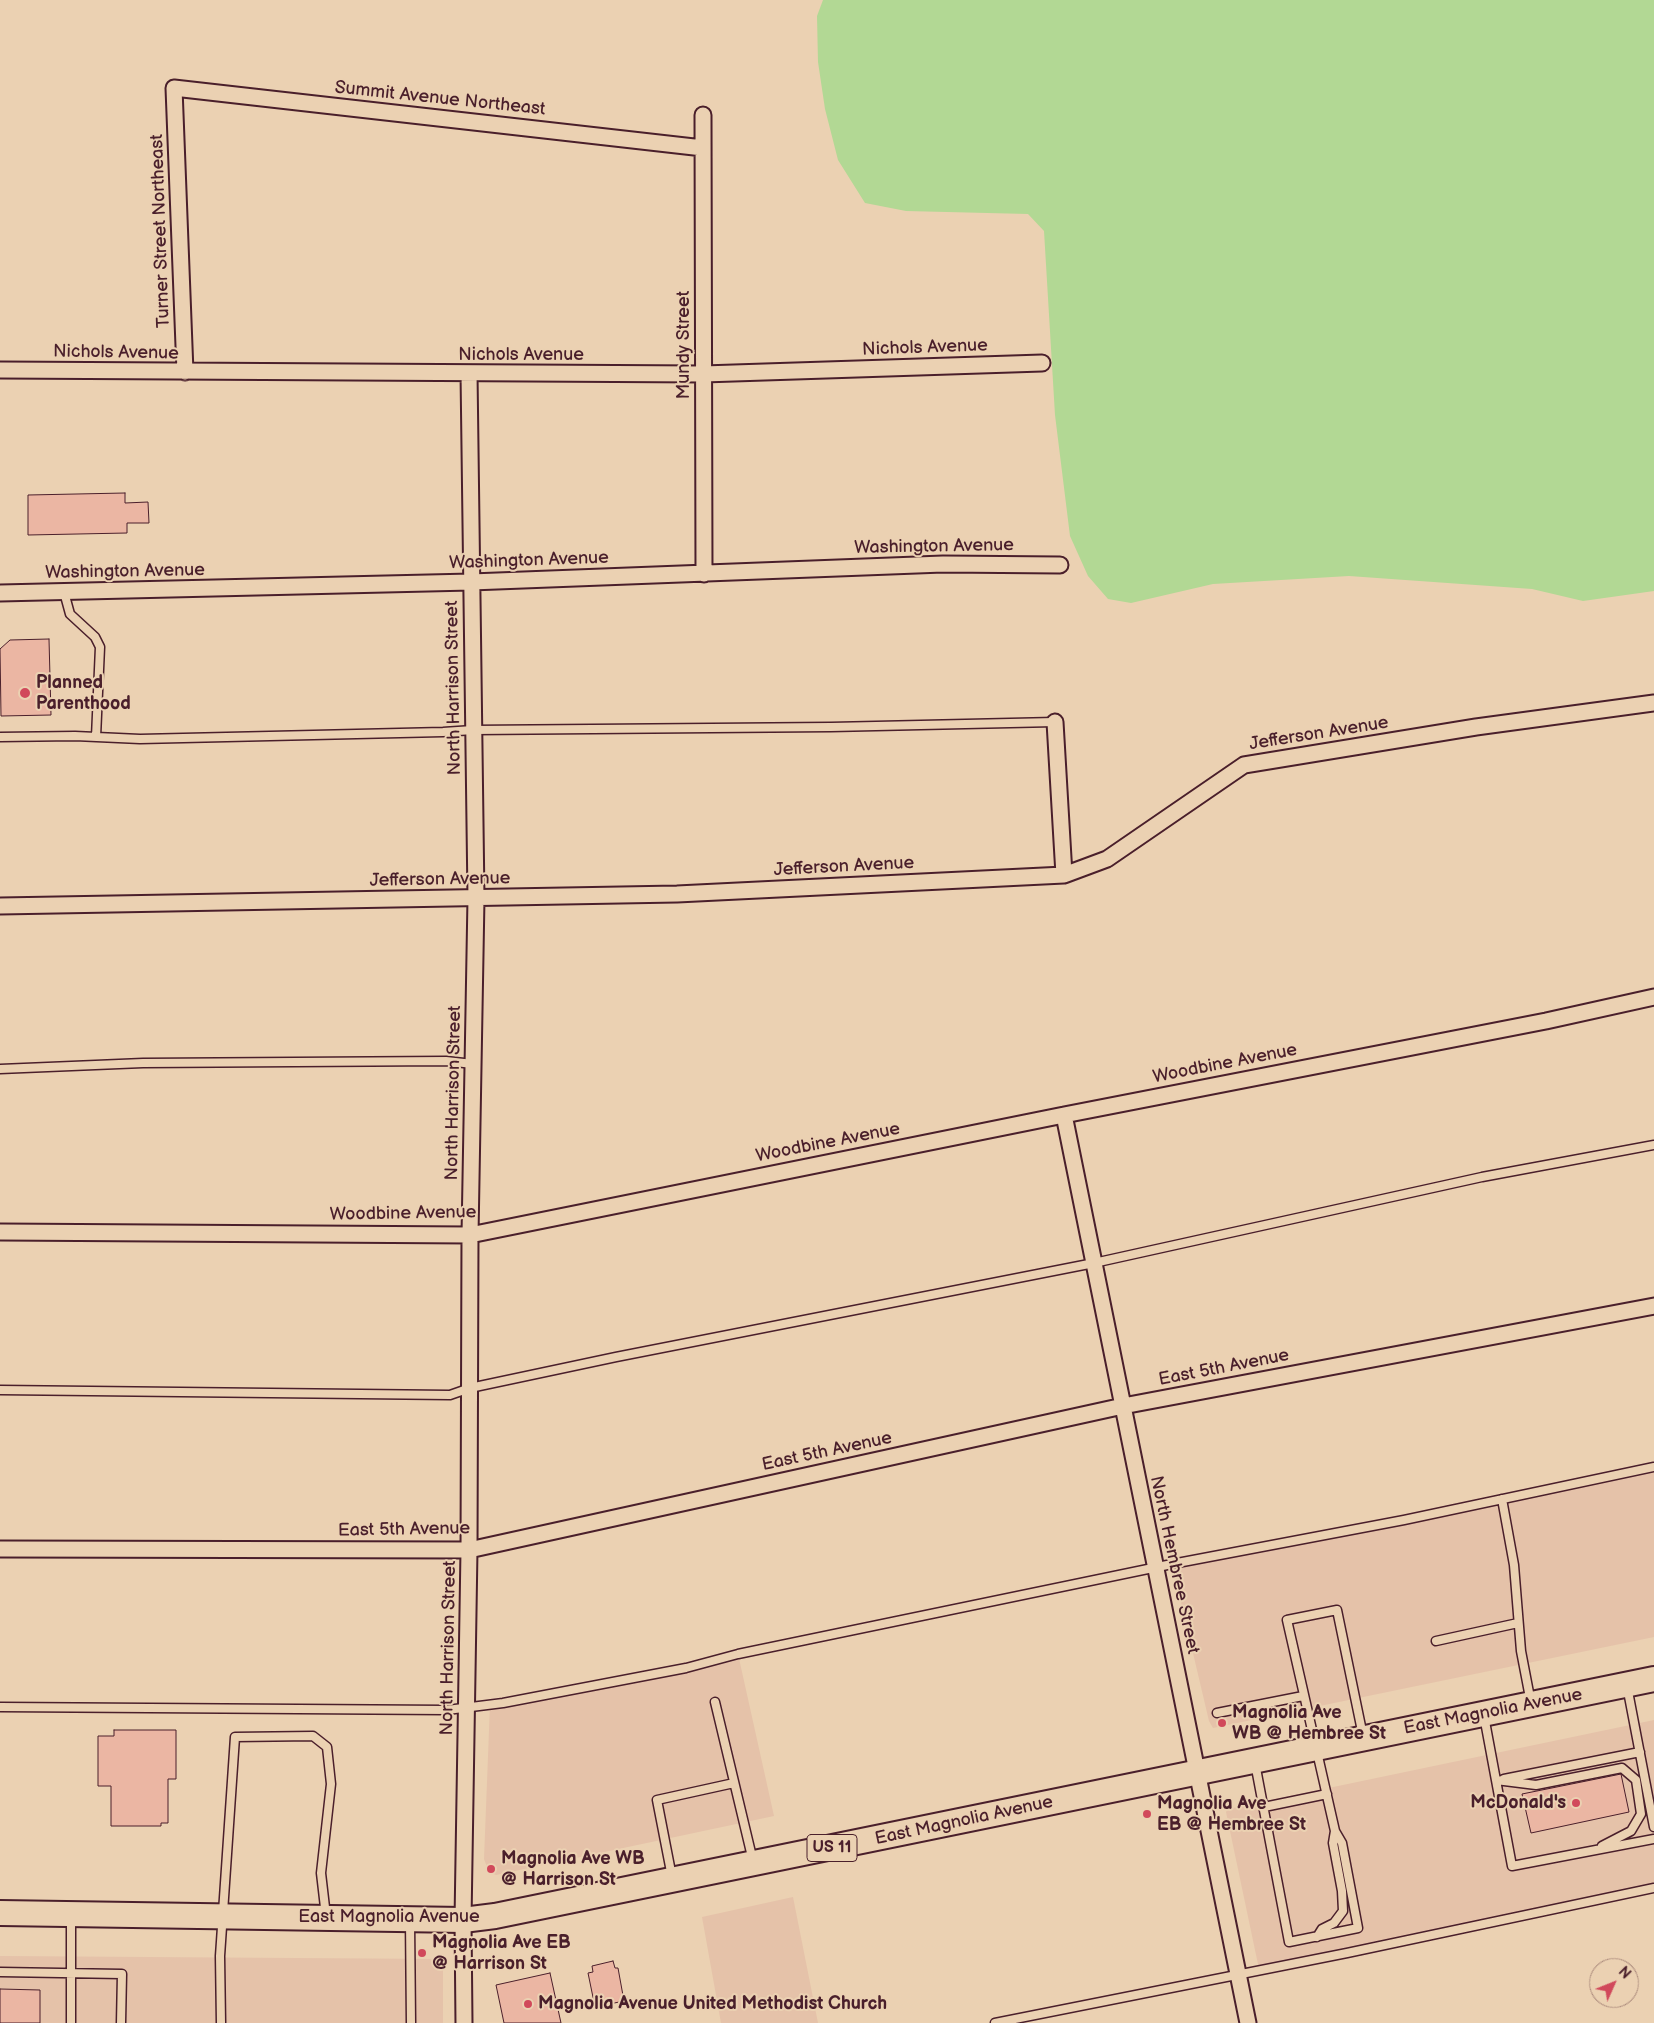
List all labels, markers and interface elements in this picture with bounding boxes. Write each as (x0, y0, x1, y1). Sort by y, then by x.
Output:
street label: Summit Avenue Northeast (334, 77, 546, 121)
street label: Turner Street Northeast (147, 134, 175, 328)
street label: Mundy Street (673, 291, 695, 399)
street label: Nichols Avenue (862, 335, 988, 361)
street label: Nichols Avenue (53, 341, 179, 365)
street label: Nichols Avenue (458, 344, 584, 366)
street label: Washington Avenue (854, 535, 1014, 559)
street label: Washington Avenue (449, 547, 609, 575)
street label: Washington Avenue (45, 560, 205, 584)
street label: North Harrison Street (442, 600, 466, 776)
place label: Planned Parenthood (36, 672, 131, 714)
marker: Planned Parenthood (18, 686, 32, 700)
street label: Jefferson Avenue (1248, 712, 1390, 756)
street label: Jefferson Avenue (773, 853, 915, 881)
street label: Jefferson Avenue (370, 868, 510, 892)
street label: North Harrison Street (442, 1005, 466, 1181)
street label: Woodbine Avenue (1151, 1039, 1299, 1089)
street label: Woodbine Avenue (754, 1118, 902, 1168)
street label: Woodbine Avenue (330, 1202, 476, 1226)
street label: East 5th Avenue (1157, 1345, 1291, 1391)
street label: East 5th Avenue (760, 1428, 894, 1476)
street label: North Hembree Street (1145, 1474, 1203, 1656)
street label: East 5th Avenue (338, 1518, 470, 1542)
street label: North Harrison Street (437, 1560, 461, 1736)
street label: East Magnolia Avenue (1402, 1684, 1584, 1740)
place label: Magnolia Ave WB @ Hembree St (1232, 1702, 1386, 1745)
marker: Magnolia Ave WB @ Hembree St (1216, 1717, 1228, 1729)
street label: East Magnolia Avenue (873, 1792, 1055, 1850)
place label: McDonald's (1470, 1792, 1566, 1814)
place label: Magnolia Ave EB @ Hembree St (1157, 1793, 1306, 1836)
marker: McDonald's (1570, 1797, 1582, 1809)
marker: Magnolia Ave EB @ Hembree St (1141, 1808, 1153, 1820)
road number: US 11 (807, 1835, 857, 1862)
place label: Magnolia Ave WB @ Harrison St (501, 1848, 645, 1890)
marker: Magnolia Ave WB @ Harrison St (485, 1863, 497, 1875)
street label: East Magnolia Avenue (298, 1906, 480, 1928)
place label: Magnolia Ave EB @ Harrison St (432, 1932, 571, 1975)
marker: Magnolia Ave EB @ Harrison St (416, 1947, 428, 1959)
north arrow (1589, 1958, 1639, 2008)
text: N (1615, 1963, 1634, 1983)
place label: Magnolia Avenue United Methodist Church (538, 1993, 887, 2015)
marker: Magnolia Avenue United Methodist Church (522, 1998, 534, 2010)

